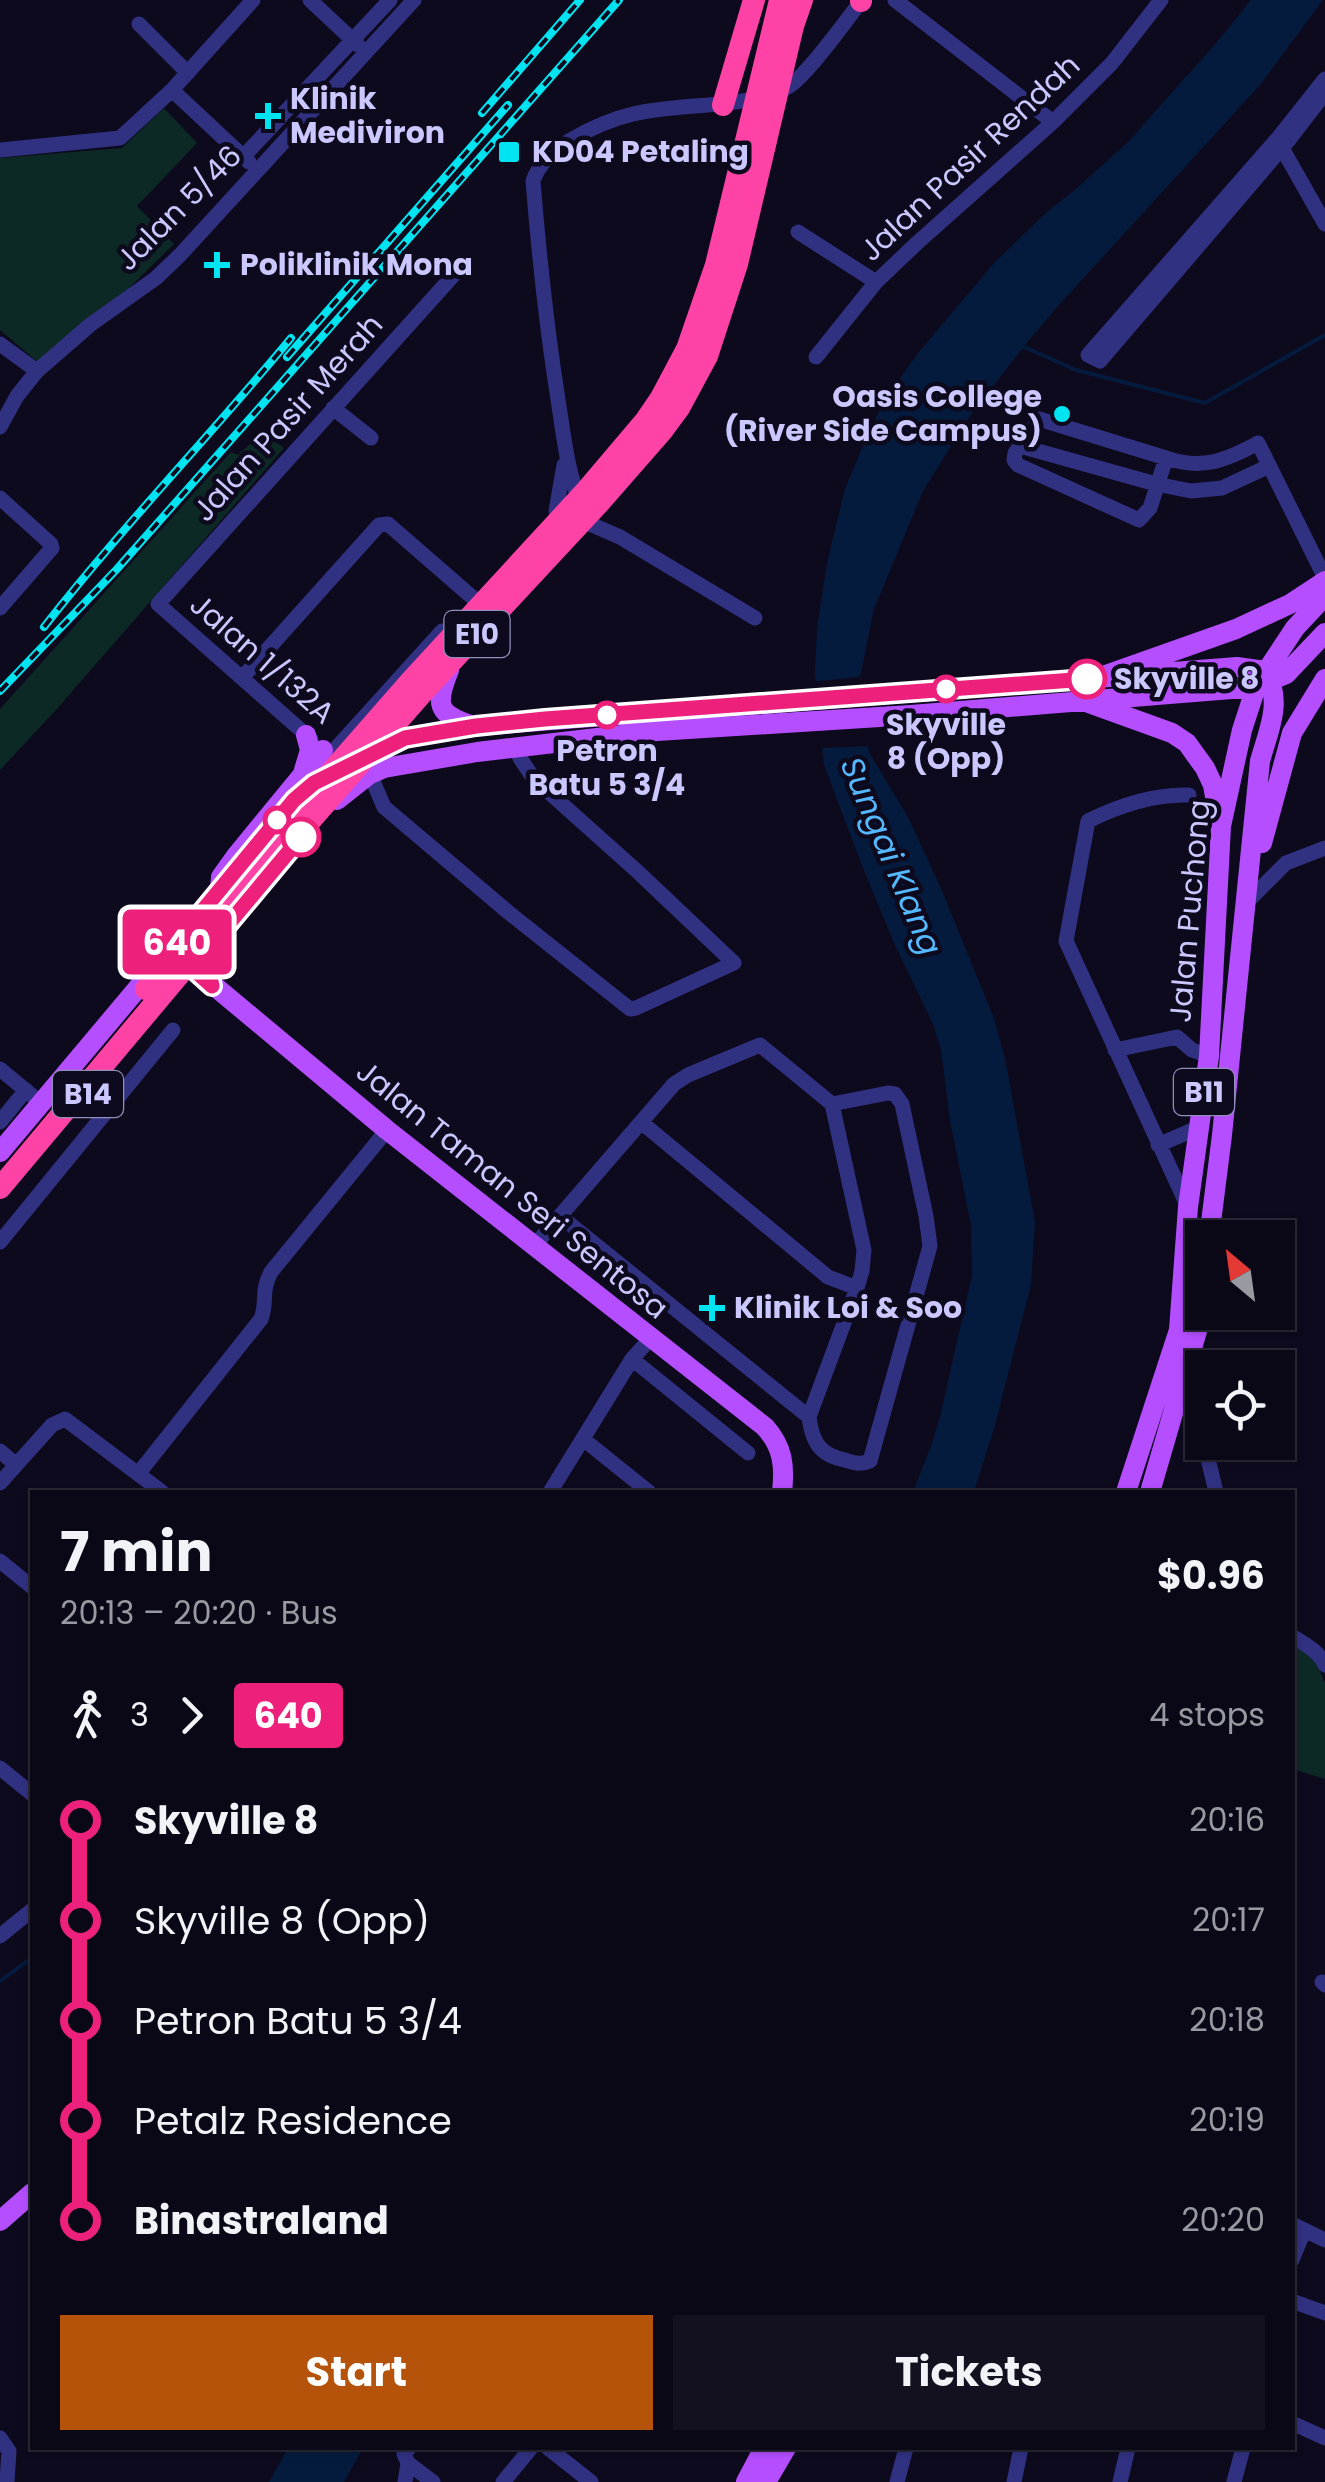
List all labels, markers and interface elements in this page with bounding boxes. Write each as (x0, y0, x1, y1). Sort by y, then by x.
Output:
street label: Jalan Pasir Rendah (850, 44, 1089, 271)
place label: Klinik Mediviron (290, 77, 445, 154)
marker: Klinik Mediviron (255, 103, 281, 129)
place label: KD04 Petaling (532, 130, 749, 173)
street label: Jalan 5/46 (106, 135, 251, 280)
marker: KD04 Petaling (496, 139, 522, 165)
place label: Poliklinik Mona (240, 243, 473, 286)
marker: Poliklinik Mona (204, 252, 230, 278)
street label: Jalan Pasir Merah (183, 304, 393, 531)
place label: Oasis College (River Side Campus) (724, 375, 1042, 452)
marker: Oasis College (River Side Campus) (1051, 403, 1073, 425)
street label: Jalan 1/132A (180, 583, 344, 734)
road number: E10 (444, 611, 510, 657)
place label: Skyville 8 (1114, 657, 1260, 700)
marker: Skyville 8 (1068, 660, 1106, 698)
marker: Skyville 8 (Opp) (933, 676, 959, 702)
marker: Petron Batu 5 3/4 (594, 702, 620, 728)
place label: Skyville 8 (Opp) (886, 703, 1006, 780)
place label: Petron Batu 5 3/4 (529, 729, 685, 806)
water label: Sungai Klang (830, 750, 953, 962)
street label: Jalan Puchong (1158, 798, 1221, 1024)
unlabelled marker (264, 807, 290, 833)
unlabelled marker (282, 818, 320, 856)
line badge: 640 (120, 910, 234, 974)
text: 640 (143, 918, 211, 967)
street label: Jalan Taman Seri Sentosa (347, 1050, 677, 1329)
road number: B11 (1174, 1069, 1234, 1115)
road number: B14 (53, 1071, 123, 1117)
north arrow (1185, 1220, 1295, 1330)
map controls (1185, 1220, 1295, 1460)
place label: Klinik Loi & Soo (734, 1286, 962, 1329)
marker: Klinik Loi & Soo (699, 1295, 725, 1321)
button: locate (1185, 1350, 1295, 1460)
text: 7 min (60, 1513, 213, 1590)
text: $0.96 (1157, 1549, 1265, 1602)
text: 20:13 – 20:20 · Bus (60, 1590, 338, 1635)
icon: walk (60, 1688, 115, 1743)
icon: forward (164, 1688, 219, 1743)
text: 640 (254, 1691, 323, 1740)
text: 3 (130, 1692, 149, 1737)
text: 4 stops (1149, 1692, 1265, 1737)
text: Skyville 8 (134, 1794, 318, 1847)
text: 20:16 (1189, 1797, 1265, 1842)
text: Skyville 8 (Opp) (134, 1894, 430, 1947)
text: 20:17 (1192, 1897, 1265, 1942)
text: Petron Batu 5 3/4 (134, 1994, 462, 2047)
text: 20:18 (1189, 1997, 1265, 2042)
text: Petalz Residence (134, 2094, 452, 2147)
text: 20:19 (1189, 2097, 1265, 2142)
text: Binastraland (134, 2194, 389, 2247)
text: 20:20 (1181, 2197, 1265, 2242)
button: Start (60, 2315, 653, 2430)
button: Tickets (673, 2315, 1265, 2430)

